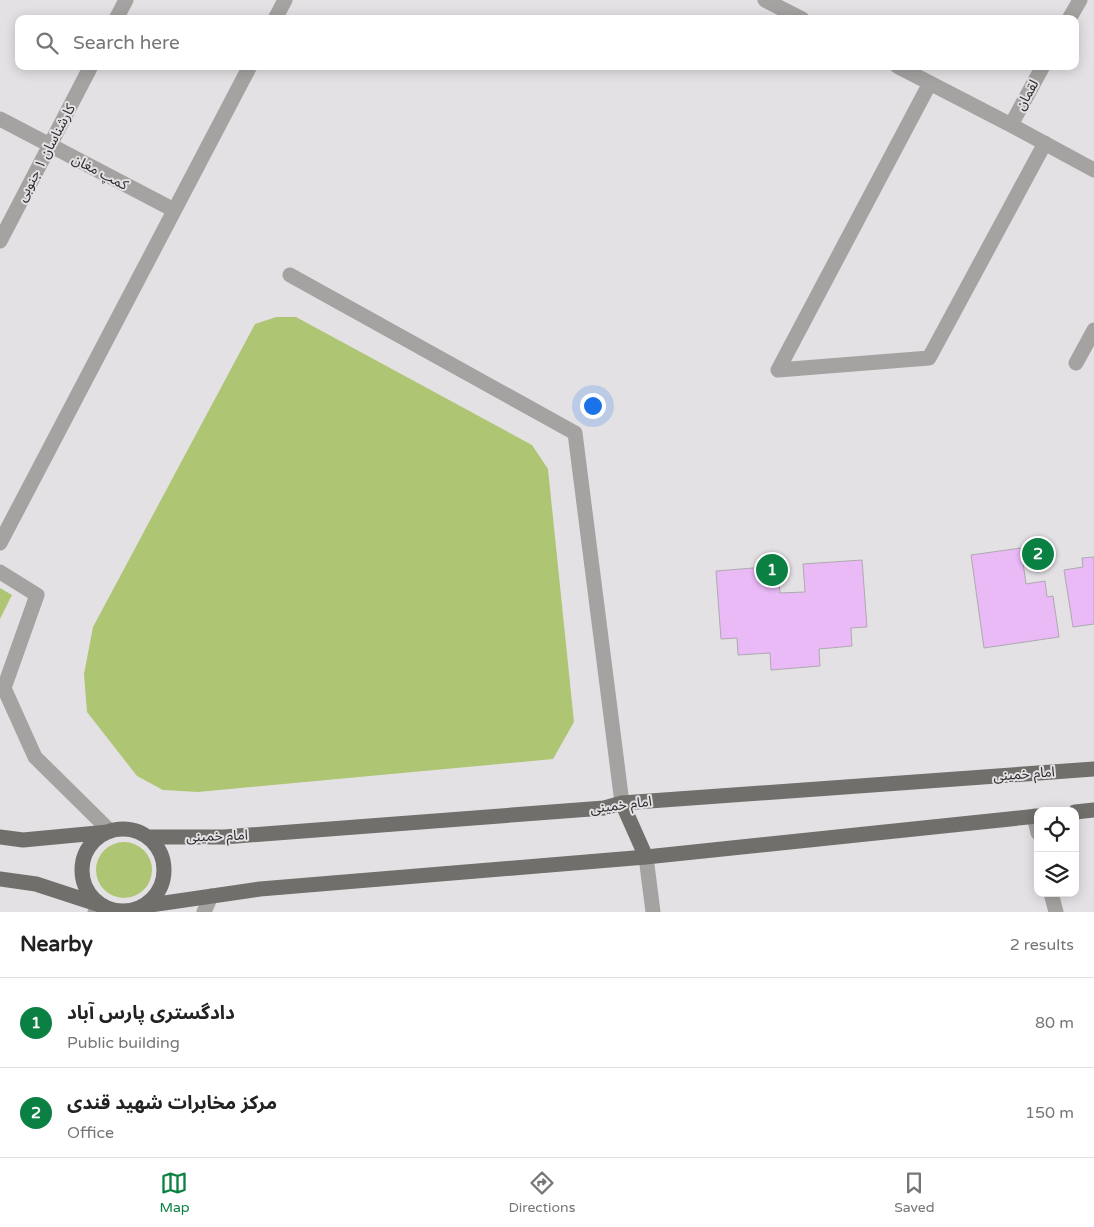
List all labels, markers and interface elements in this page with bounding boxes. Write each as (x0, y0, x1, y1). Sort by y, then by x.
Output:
search box (15, 15, 1079, 70)
icon: search (33, 29, 61, 57)
text: Search here (73, 32, 180, 54)
street label: لقمان (1012, 77, 1042, 113)
street label: کارشناسان ۱ جنوبی (13, 101, 79, 205)
street label: کمپ مغان (68, 150, 131, 195)
your location (580, 393, 606, 419)
pin: 2 (1022, 535, 1054, 573)
pin: 1 (756, 551, 788, 589)
street label: امام خمینی (993, 763, 1056, 787)
street label: امام خمینی (589, 793, 653, 819)
map controls (1034, 807, 1079, 897)
button: locate (1034, 807, 1079, 852)
street label: امام خمینی (186, 826, 248, 848)
button: layers (1034, 852, 1079, 897)
text: Nearby (20, 932, 93, 957)
text: 2 results (1010, 935, 1074, 955)
text: دادگستری پارس آباد (67, 1002, 235, 1024)
text: 1 (31, 1013, 41, 1033)
text: 80 m (1035, 1013, 1074, 1033)
text: Public building (67, 1033, 180, 1053)
text: مرکز مخابرات شهید قندی (67, 1092, 277, 1114)
text: 2 (31, 1103, 41, 1123)
text: 150 m (1025, 1103, 1074, 1123)
text: Office (67, 1123, 114, 1143)
tab: Map (159, 1169, 190, 1216)
tab: Directions (508, 1169, 575, 1216)
tab: Saved (894, 1169, 935, 1216)

